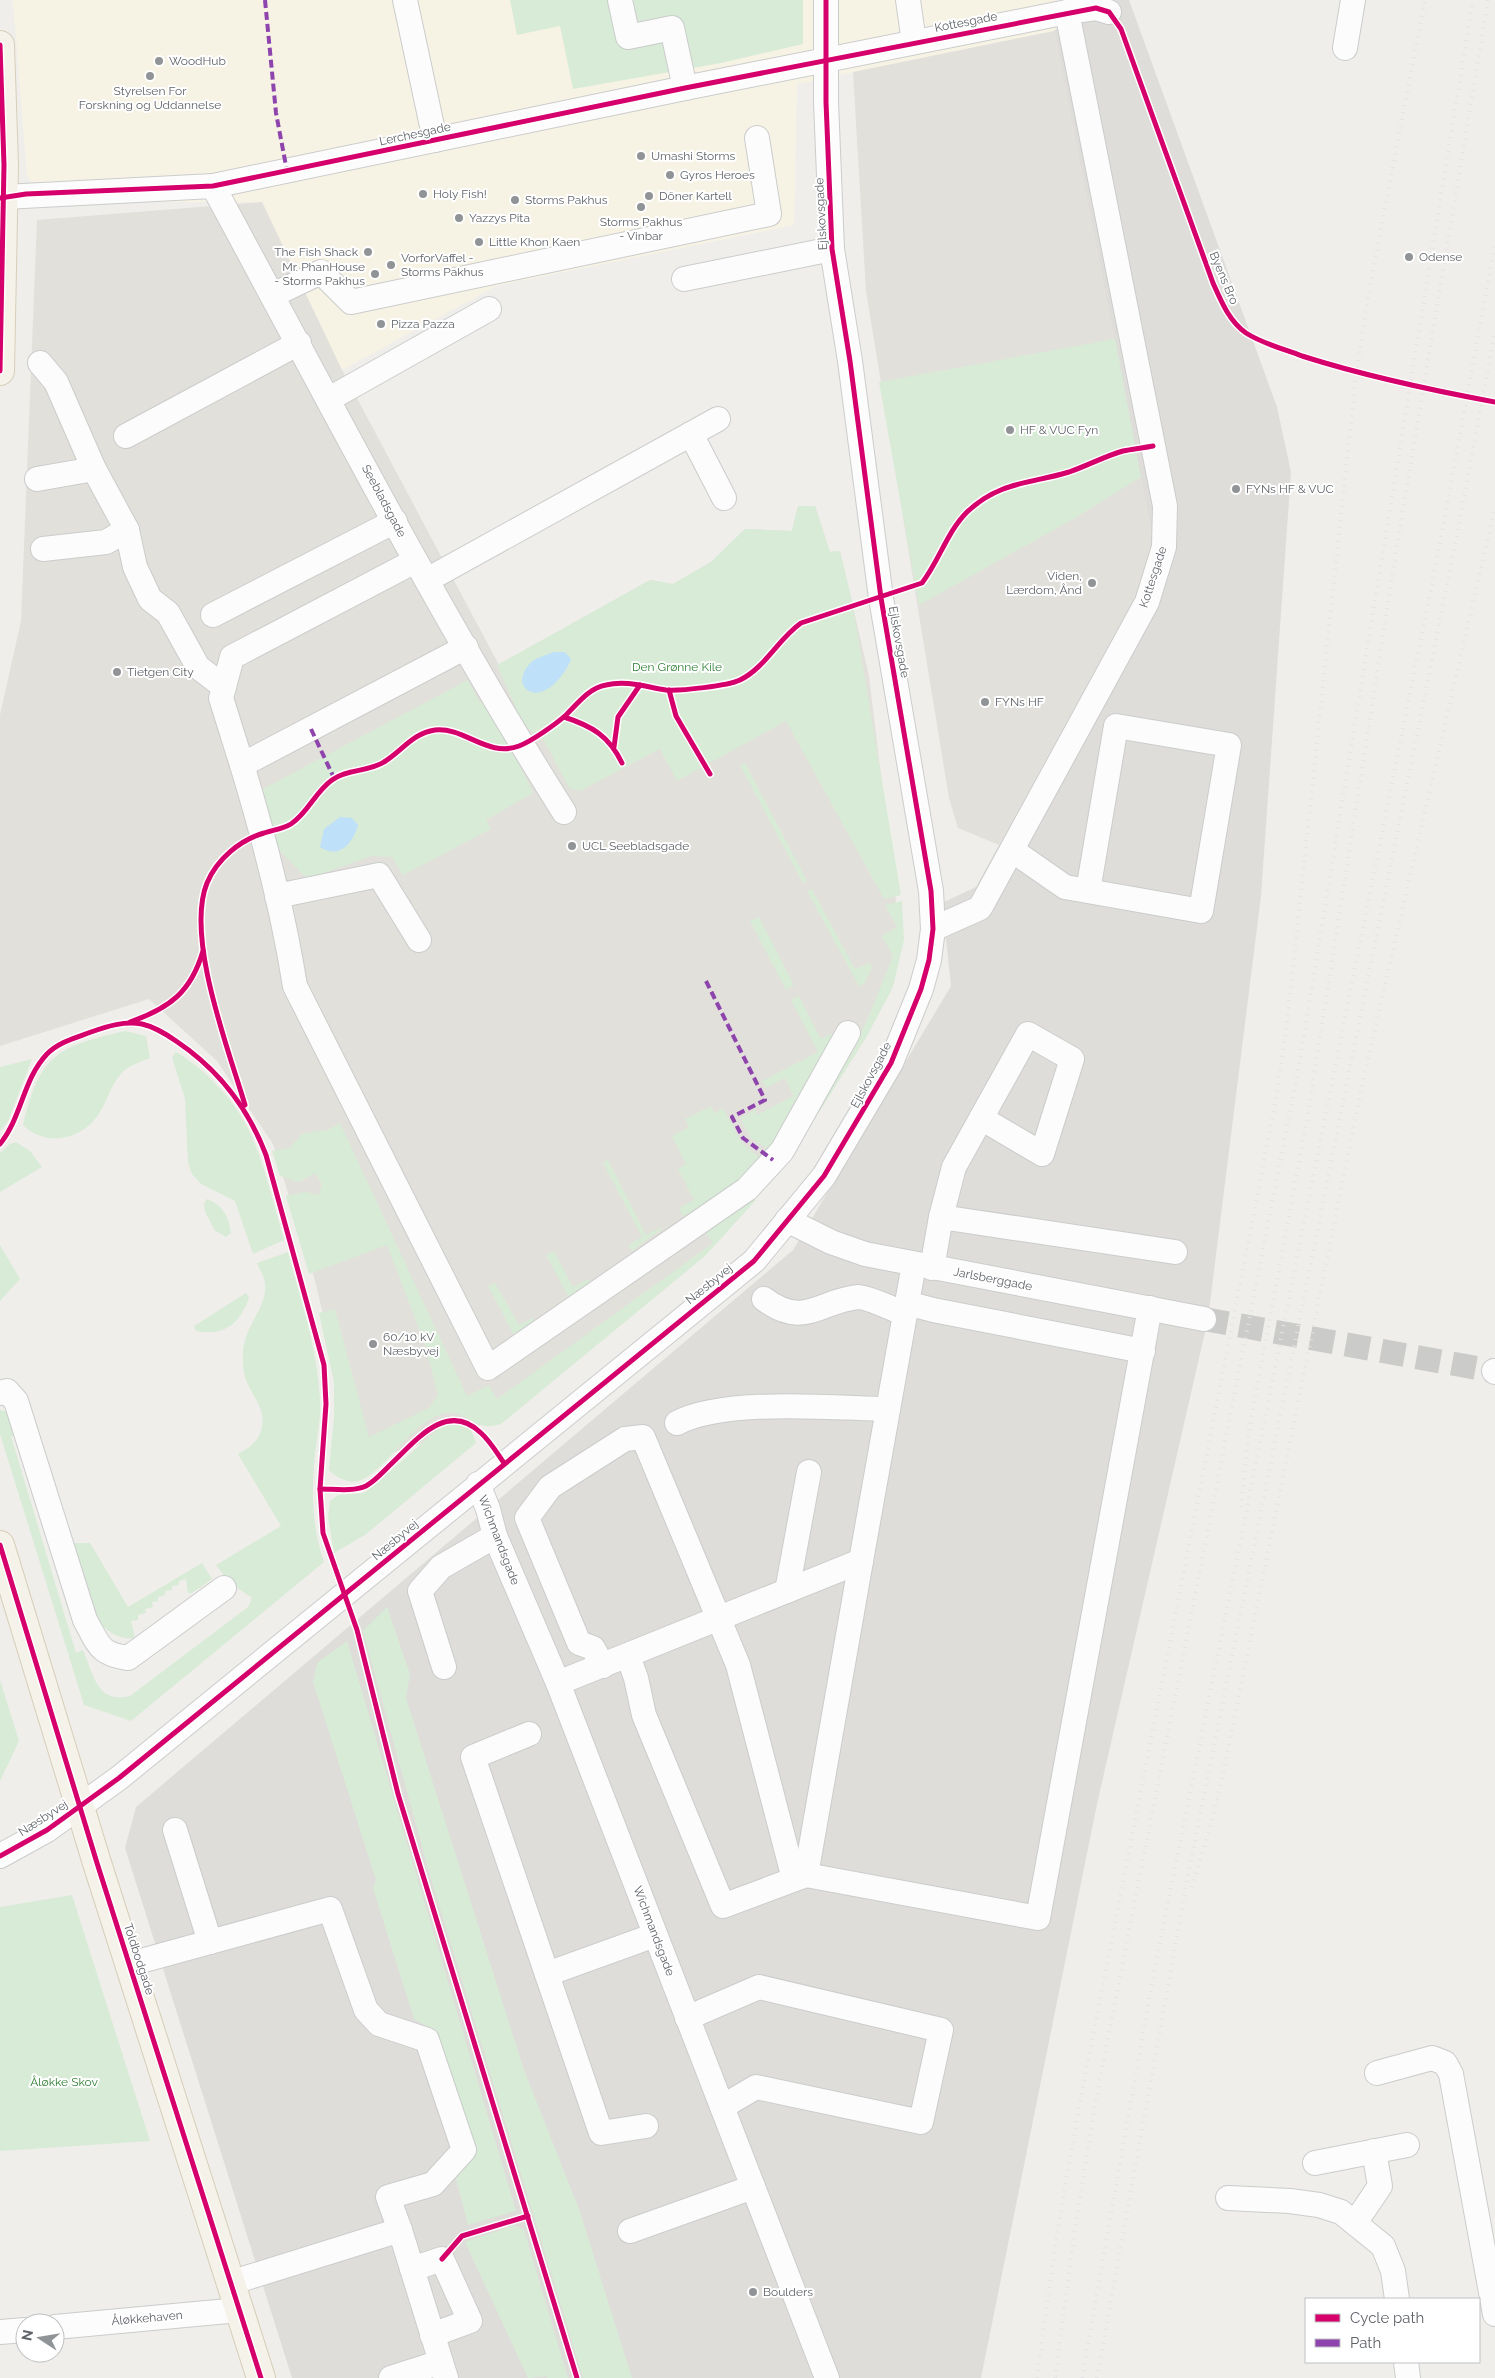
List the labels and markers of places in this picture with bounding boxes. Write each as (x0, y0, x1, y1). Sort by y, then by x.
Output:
place label: WoodHub (169, 54, 226, 68)
marker: WoodHub (153, 55, 165, 67)
marker: Styrelsen For Forskning og Uddannelse (144, 70, 156, 82)
place label: Styrelsen For Forskning og Uddannelse (79, 84, 221, 112)
place label: Umashi Storms (651, 149, 736, 163)
marker: Umashi Storms (635, 150, 647, 162)
place label: Gyros Heroes (680, 168, 755, 182)
marker: Gyros Heroes (664, 169, 676, 181)
place label: Holy Fish! (433, 187, 487, 201)
marker: Holy Fish! (417, 188, 429, 200)
place label: Döner Kartell (659, 189, 732, 203)
marker: Döner Kartell (643, 190, 655, 202)
place label: Storms Pakhus (525, 193, 608, 207)
marker: Storms Pakhus (509, 194, 521, 206)
marker: Storms Pakhus - Vinbar (635, 201, 647, 213)
place label: Yazzys Pita (469, 211, 530, 225)
marker: Yazzys Pita (453, 212, 465, 224)
place label: Storms Pakhus - Vinbar (600, 215, 682, 243)
place label: Little Khon Kaen (489, 235, 580, 249)
marker: Little Khon Kaen (473, 236, 485, 248)
place label: The Fish Shack (274, 245, 359, 259)
marker: The Fish Shack (362, 246, 374, 258)
place label: Odense (1419, 250, 1462, 264)
place label: VorforVaffel - Storms Pakhus (401, 251, 484, 279)
marker: Odense (1403, 251, 1415, 263)
marker: VorforVaffel - Storms Pakhus (385, 259, 397, 271)
place label: Mr. PhanHouse - Storms Pakhus (274, 260, 365, 288)
marker: Mr. PhanHouse - Storms Pakhus (369, 268, 381, 280)
place label: Pizza Pazza (391, 317, 455, 331)
marker: Pizza Pazza (375, 318, 387, 330)
place label: HF & VUC Fyn (1020, 423, 1098, 437)
marker: HF & VUC Fyn (1004, 424, 1016, 436)
place label: FYNs HF & VUC (1246, 482, 1334, 496)
marker: FYNs HF & VUC (1230, 483, 1242, 495)
place label: Viden, Lærdom, Ånd (1006, 569, 1082, 597)
marker: Viden, Lærdom, Ånd (1086, 577, 1098, 589)
place label: Tietgen City (127, 665, 194, 679)
marker: Tietgen City (111, 666, 123, 678)
place label: FYNs HF (995, 695, 1044, 709)
marker: FYNs HF (979, 696, 991, 708)
place label: UCL Seebladsgade (582, 839, 689, 853)
marker: UCL Seebladsgade (566, 840, 578, 852)
place label: 60/10 kV Næsbyvej (383, 1330, 439, 1358)
marker: 60/10 kV Næsbyvej (367, 1338, 379, 1350)
place label: Boulders (763, 2285, 813, 2299)
marker: Boulders (747, 2286, 759, 2298)

